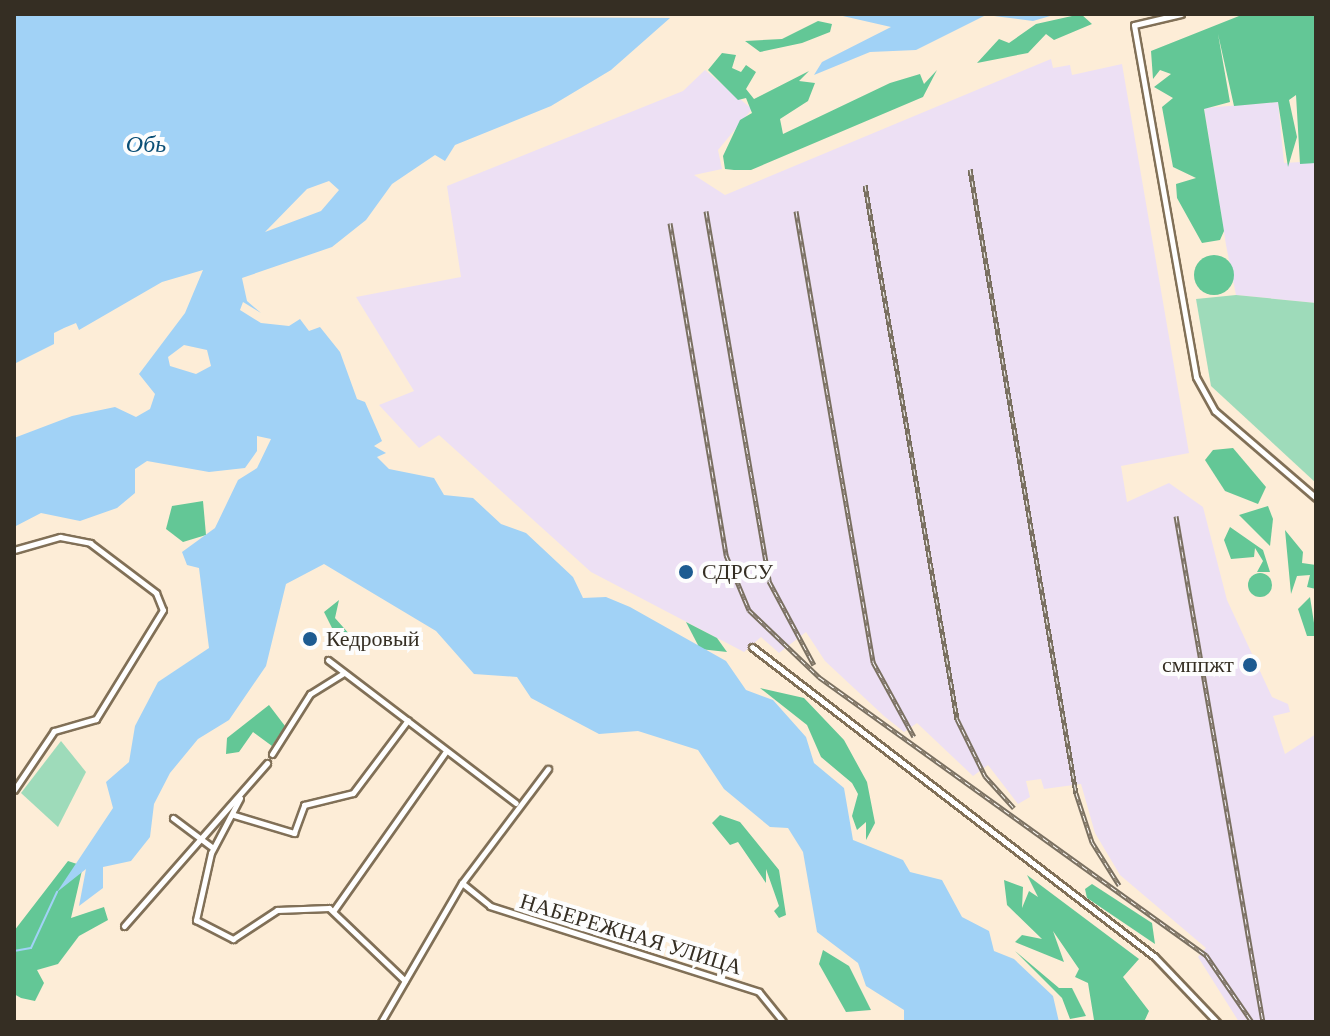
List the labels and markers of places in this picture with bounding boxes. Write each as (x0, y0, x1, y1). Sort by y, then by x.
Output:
place label: СДРСУ (702, 559, 773, 585)
marker: СДРСУ (677, 563, 695, 581)
place label: Кедровый (326, 626, 419, 652)
marker: Кедровый (301, 630, 319, 648)
place label: смппжт (1162, 652, 1234, 678)
marker: смппжт (1241, 656, 1259, 674)

